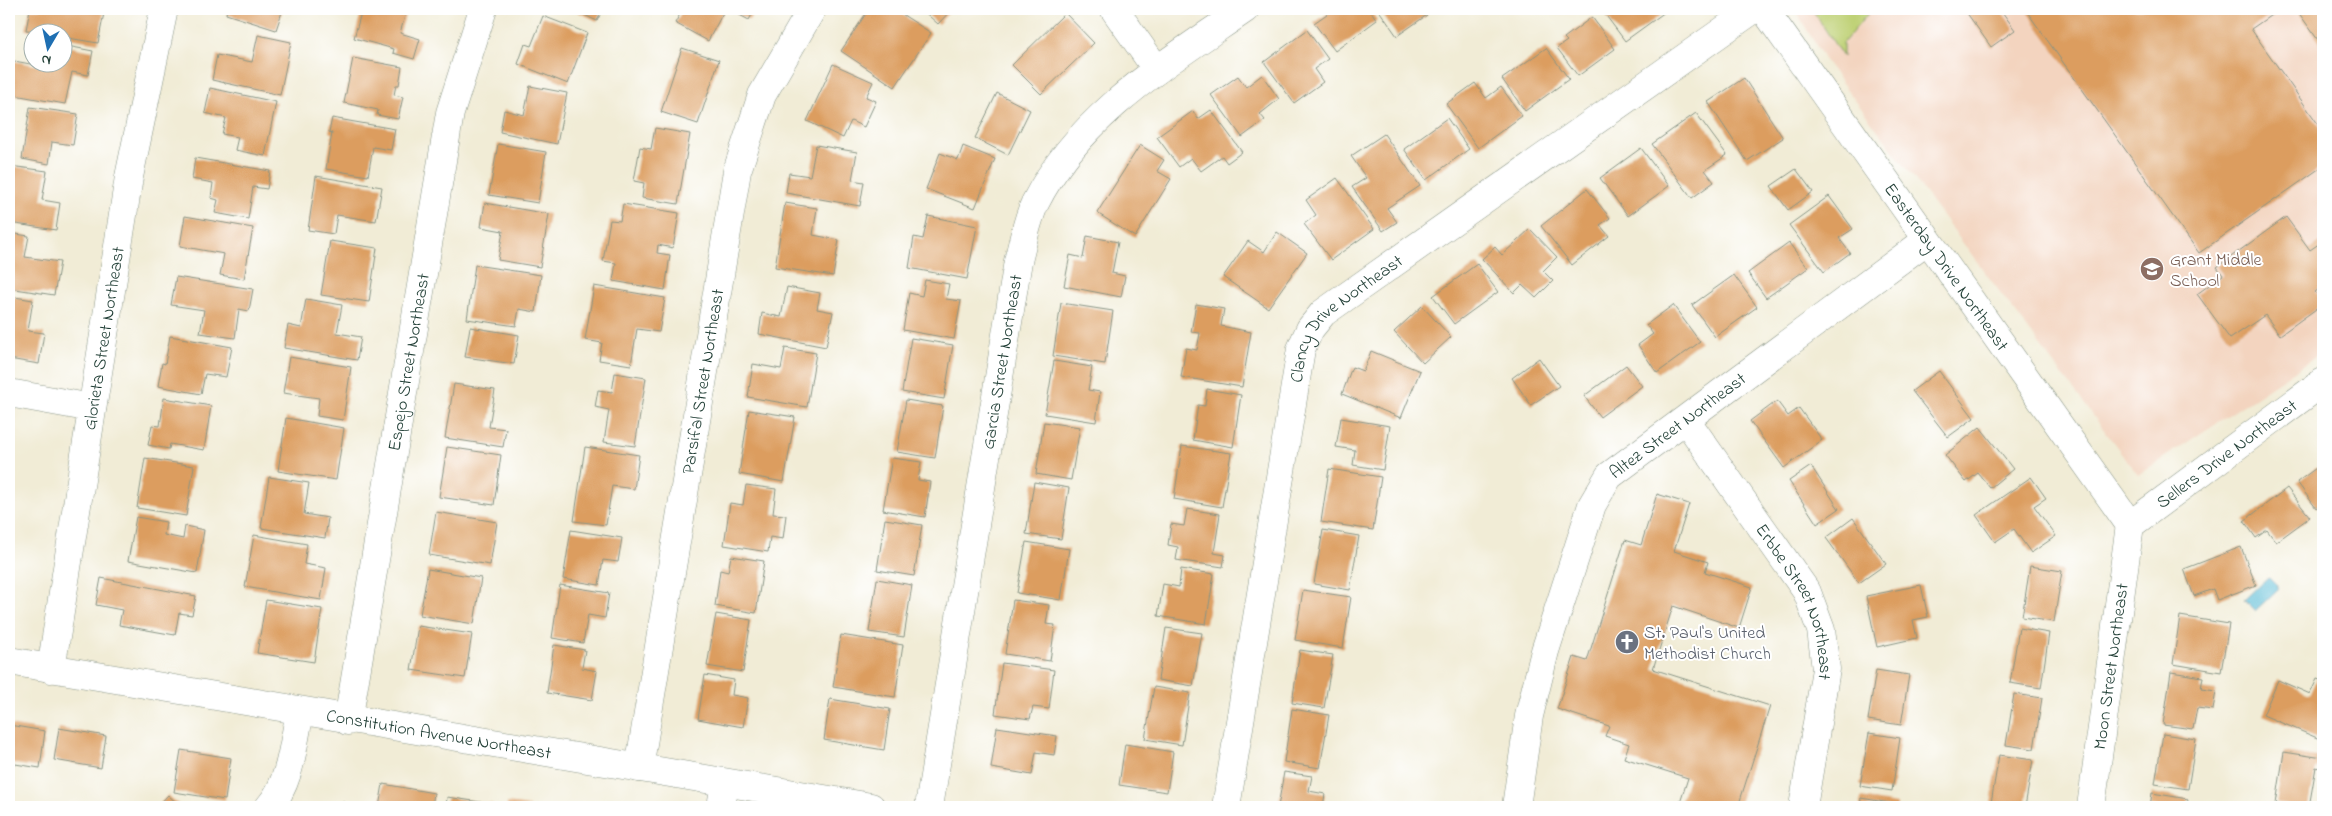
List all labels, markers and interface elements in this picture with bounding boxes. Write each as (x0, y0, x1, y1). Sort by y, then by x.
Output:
north arrow (22, 22, 72, 72)
text: N (40, 48, 53, 70)
street label: Easterday Drive Northeast (1876, 178, 2014, 357)
street label: Glorieta Street Northeast (78, 245, 133, 432)
place label: Grant Middle School (2170, 248, 2262, 295)
street label: Clancy Drive Northeast (1285, 249, 1409, 385)
school or university icon: Grant Middle School (2139, 256, 2165, 282)
street label: Espejo Street Northeast (382, 271, 438, 453)
street label: Garcia Street Northeast (976, 273, 1031, 452)
street label: Parsifal Street Northeast (676, 287, 732, 476)
street label: Altez Street Northeast (1605, 367, 1753, 486)
street label: Sellers Drive Northeast (2152, 394, 2304, 516)
street label: Erbbe Street Northeast (1748, 519, 1838, 682)
street label: Moon Street Northeast (2088, 582, 2137, 752)
place label: St. Paul's United Methodist Church (1644, 621, 1771, 668)
church icon: St. Paul's United Methodist Church (1614, 629, 1640, 655)
street label: Constitution Avenue Northeast (324, 704, 553, 768)

